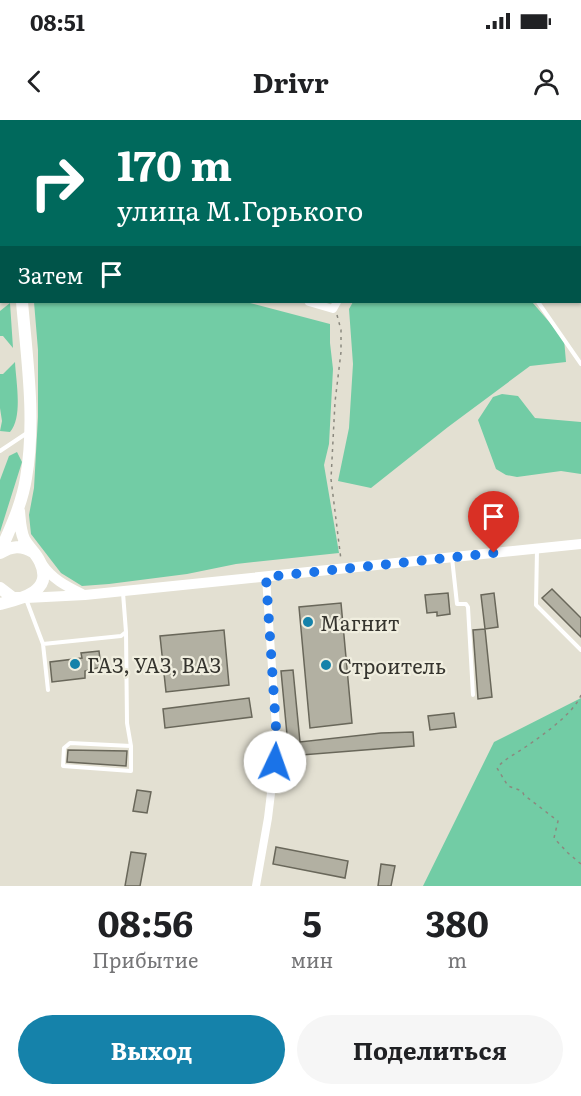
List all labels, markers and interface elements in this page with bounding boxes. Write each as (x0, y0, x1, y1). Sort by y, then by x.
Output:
text: 08:51 (30, 5, 85, 38)
text: Drivr (252, 61, 329, 101)
icon: back (18, 65, 51, 98)
icon: person (530, 65, 563, 98)
text: 170 m (117, 132, 232, 194)
icon: right (18, 144, 96, 222)
text: улица М.Горького (117, 189, 363, 229)
text: Затем (18, 258, 83, 291)
icon: arrive (95, 258, 128, 291)
pin (468, 491, 519, 553)
icon: arrive (477, 500, 510, 533)
place label: Магнит (320, 607, 400, 637)
marker: Магнит (301, 615, 315, 629)
place label: ГАЗ, УАЗ, ВАЗ (87, 649, 221, 679)
place label: Строитель (338, 650, 446, 680)
marker: ГАЗ, УАЗ, ВАЗ (68, 657, 82, 671)
marker: Строитель (319, 658, 333, 672)
position arrow (243, 730, 307, 794)
text: 08:56 (97, 895, 193, 948)
text: 5 (302, 895, 322, 948)
text: 380 (425, 895, 489, 948)
text: Прибытие (92, 944, 199, 974)
text: мин (291, 944, 333, 974)
text: m (447, 944, 467, 974)
button: Выход (18, 1015, 285, 1084)
button: Поделиться (297, 1015, 563, 1084)

